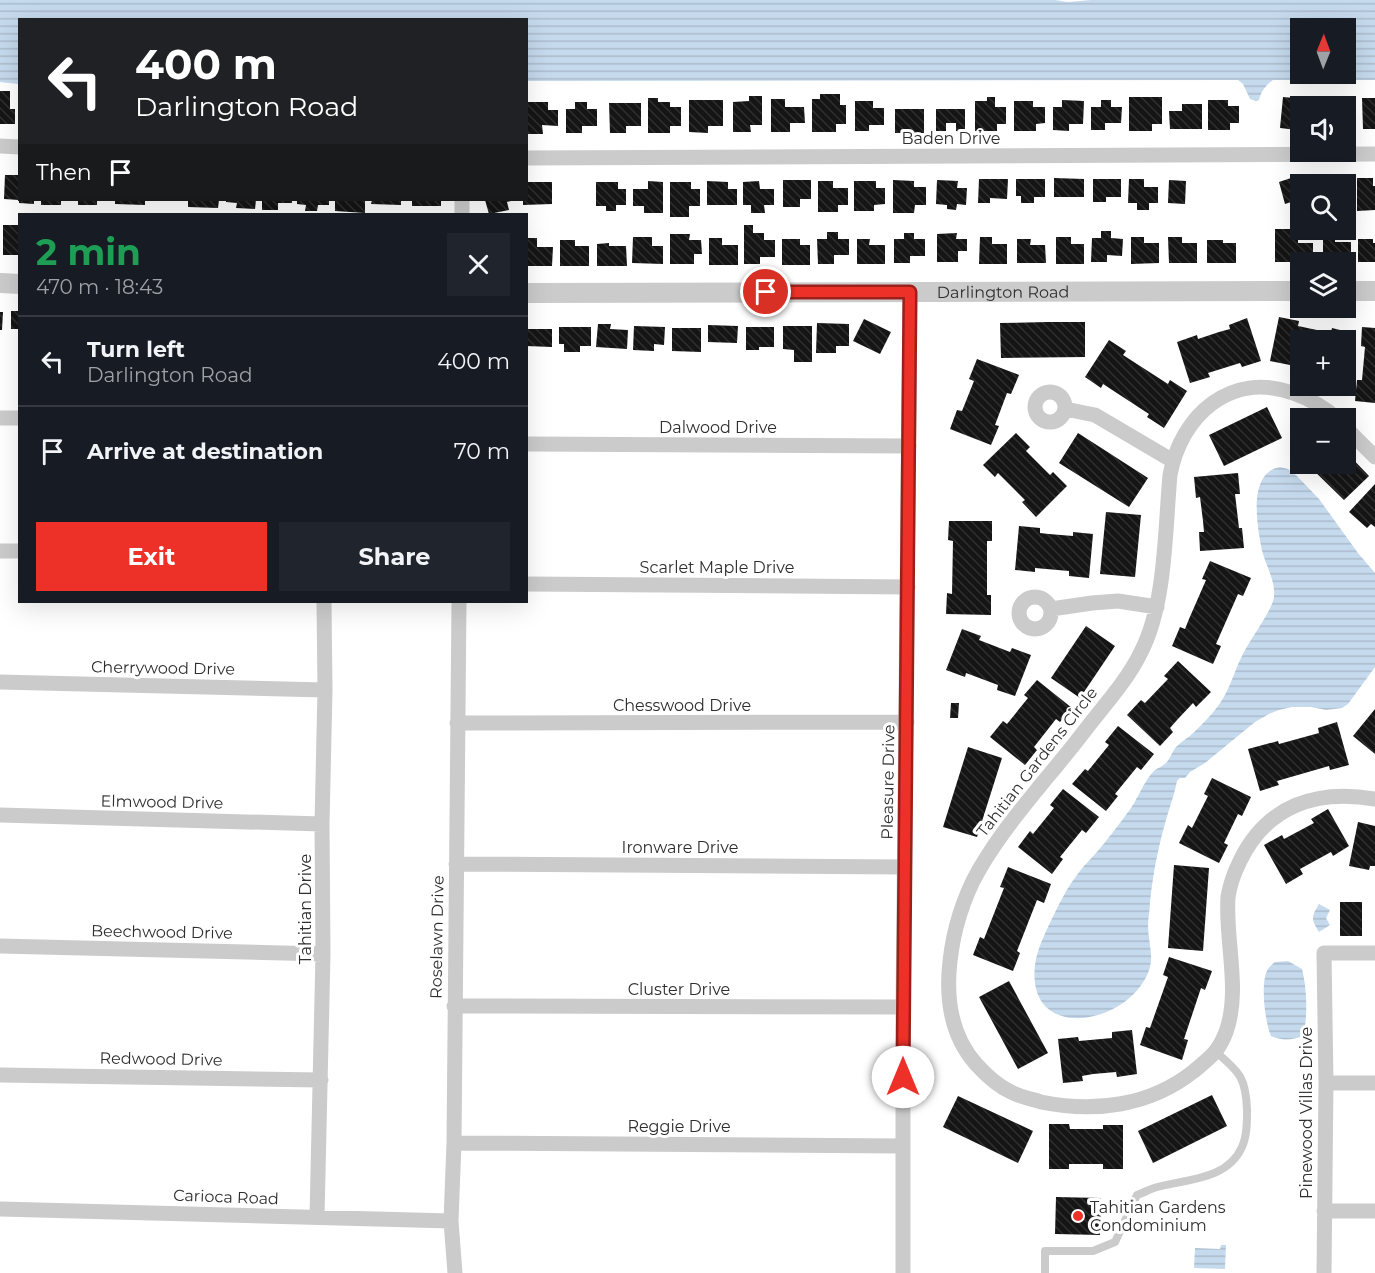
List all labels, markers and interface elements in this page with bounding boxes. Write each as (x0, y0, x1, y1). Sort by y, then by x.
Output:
north arrow (1290, 18, 1356, 84)
map controls (1290, 18, 1356, 474)
text: 400 m (135, 38, 277, 90)
icon: left (36, 42, 114, 120)
text: Darlington Road (135, 90, 358, 123)
button: sound (1290, 96, 1356, 162)
street label: Baden Drive (902, 129, 1000, 148)
icon: arrive (104, 156, 137, 189)
text: Then (36, 159, 92, 186)
button: search (1290, 174, 1356, 240)
text: 2 min (36, 230, 141, 274)
button: close (447, 233, 510, 296)
button: layers (1290, 252, 1356, 318)
pin (740, 266, 791, 317)
text: 470 m · 18:43 (36, 275, 163, 299)
icon: arrive (749, 275, 782, 308)
street label: Darlington Road (937, 282, 1069, 301)
button: + (1290, 330, 1356, 396)
text: Turn left (87, 336, 185, 363)
icon: left (36, 345, 69, 378)
text: 400 m (437, 348, 510, 375)
text: Darlington Road (87, 363, 253, 387)
button: − (1290, 408, 1356, 474)
street label: Dalwood Drive (659, 418, 777, 437)
icon: arrive (36, 435, 69, 468)
text: Arrive at destination (87, 438, 323, 465)
text: 70 m (454, 438, 510, 465)
button: Exit (36, 522, 267, 591)
button: Share (279, 522, 510, 591)
street label: Scarlet Maple Drive (640, 558, 794, 577)
street label: Cherrywood Drive (91, 657, 235, 679)
street label: Tahitian Gardens Circle (973, 683, 1101, 841)
street label: Chesswood Drive (613, 696, 751, 715)
street label: Pleasure Drive (877, 724, 899, 840)
street label: Elmwood Drive (101, 791, 223, 813)
street label: Ironware Drive (622, 838, 738, 857)
street label: Tahitian Drive (296, 854, 315, 964)
street label: Roselawn Drive (426, 875, 448, 999)
street label: Beechwood Drive (91, 921, 233, 943)
street label: Cluster Drive (628, 980, 730, 999)
street label: Pinewood Villas Drive (1297, 1027, 1316, 1199)
position arrow (871, 1045, 935, 1109)
street label: Redwood Drive (99, 1048, 223, 1070)
street label: Reggie Drive (627, 1117, 731, 1136)
street label: Carioca Road (173, 1186, 279, 1208)
place label: Tahitian Gardens Condominium (1090, 1198, 1226, 1235)
marker: Tahitian Gardens Condominium (1071, 1209, 1085, 1223)

